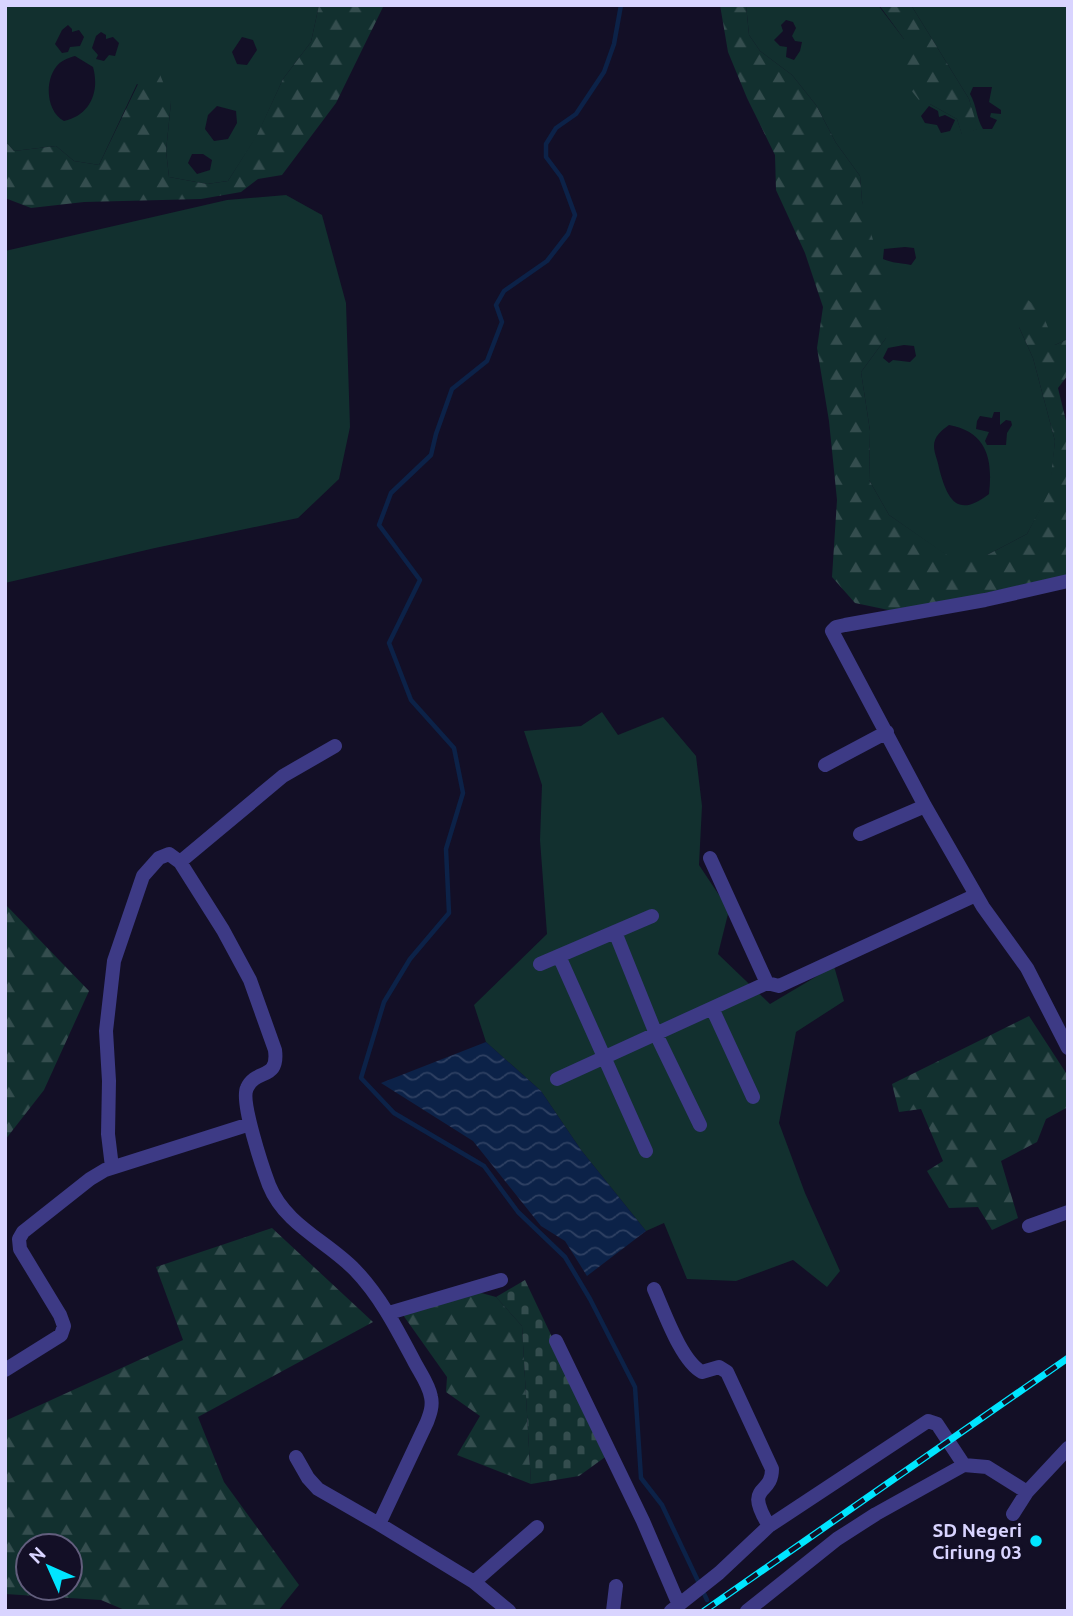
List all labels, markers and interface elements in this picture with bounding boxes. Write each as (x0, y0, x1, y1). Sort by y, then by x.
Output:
place label: SD Negeri Ciriung 03 (932, 1519, 1022, 1563)
north arrow (14, 1532, 84, 1602)
marker: SD Negeri Ciriung 03 (1028, 1533, 1044, 1549)
text: N (24, 1542, 50, 1568)

